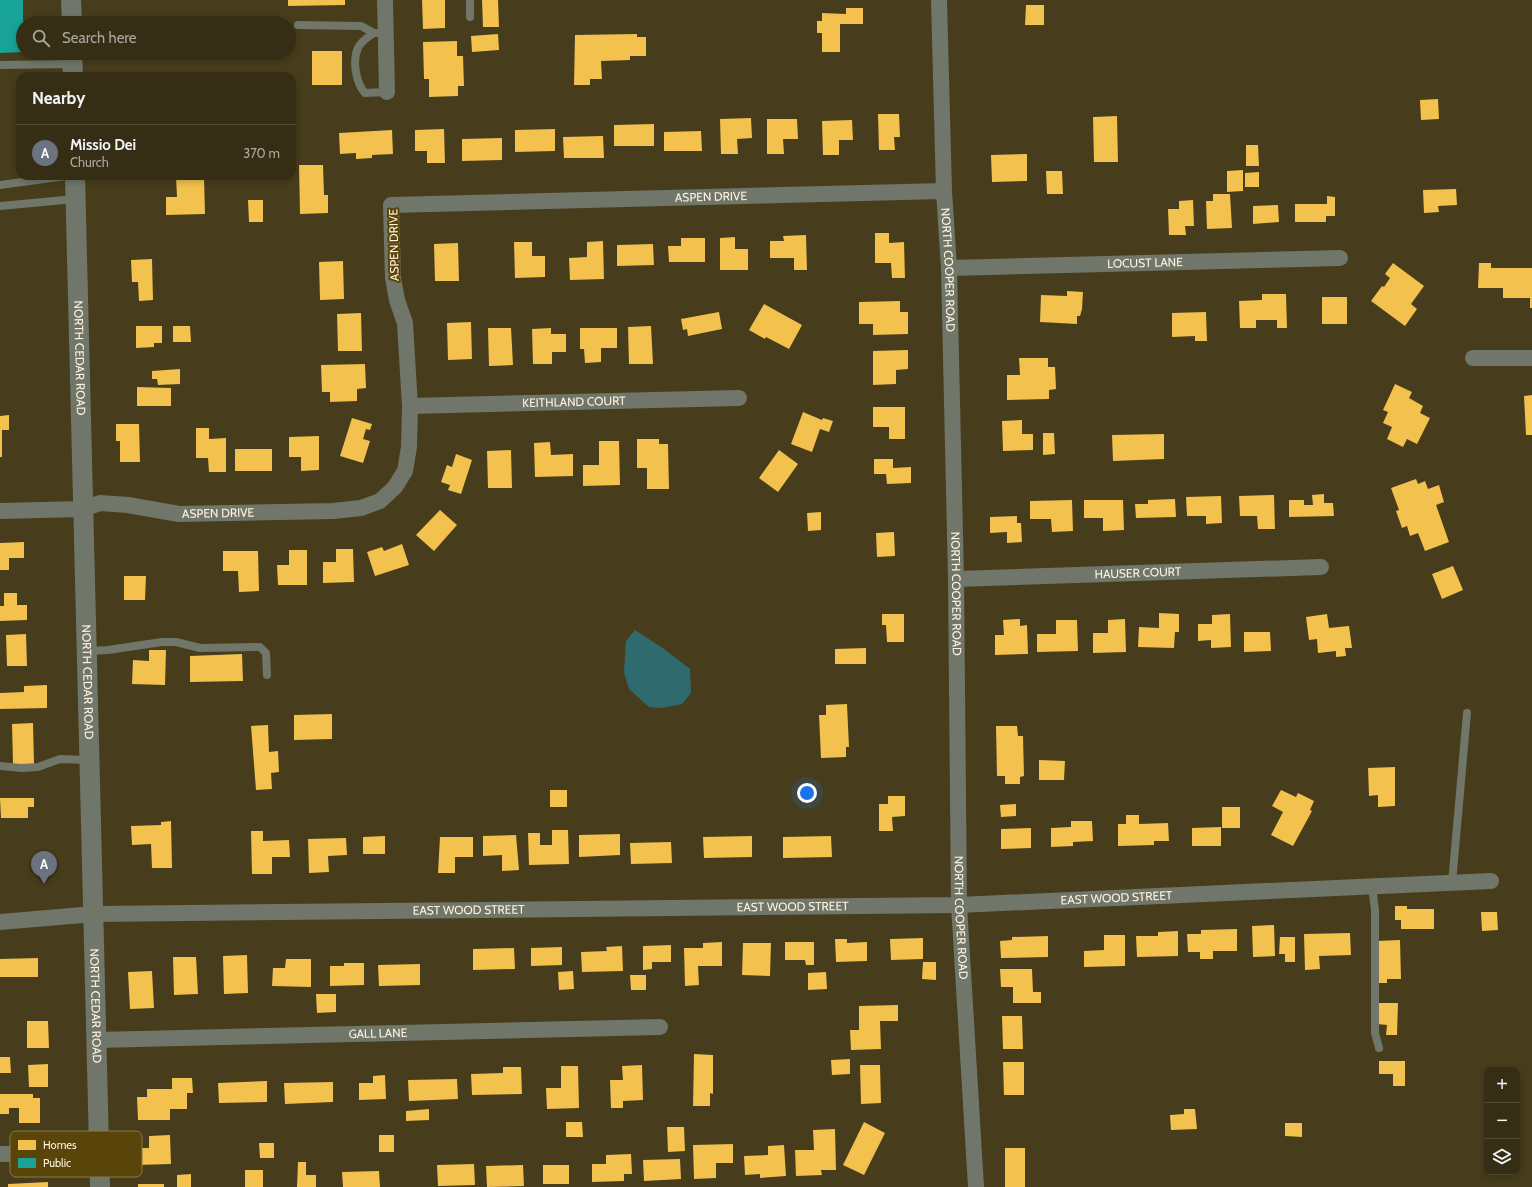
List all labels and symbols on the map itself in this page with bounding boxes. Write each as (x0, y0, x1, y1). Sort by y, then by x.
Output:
street label: ASPEN DRIVE (675, 188, 748, 205)
street label: NORTH COOPER ROAD (938, 207, 958, 332)
street label: ASPEN DRIVE (385, 209, 402, 281)
street label: LOCUST LANE (1107, 254, 1183, 271)
street label: NORTH CEDAR ROAD (71, 300, 89, 416)
street label: KEITHLAND COURT (522, 393, 626, 410)
street label: ASPEN DRIVE (182, 505, 255, 521)
street label: NORTH COOPER ROAD (948, 531, 965, 656)
street label: HAUSER COURT (1094, 564, 1182, 581)
street label: NORTH CEDAR ROAD (79, 624, 97, 740)
your location (797, 783, 817, 803)
pin: A (31, 851, 57, 884)
street label: NORTH COOPER ROAD (952, 856, 971, 980)
street label: EAST WOOD STREET (1060, 887, 1173, 907)
street label: EAST WOOD STREET (737, 898, 849, 914)
street label: EAST WOOD STREET (413, 902, 525, 918)
street label: NORTH CEDAR ROAD (87, 948, 105, 1064)
street label: GALL LANE (348, 1025, 408, 1041)
legend (10, 1131, 142, 1177)
text: Homes (43, 1138, 77, 1152)
text: Public (43, 1156, 71, 1170)

